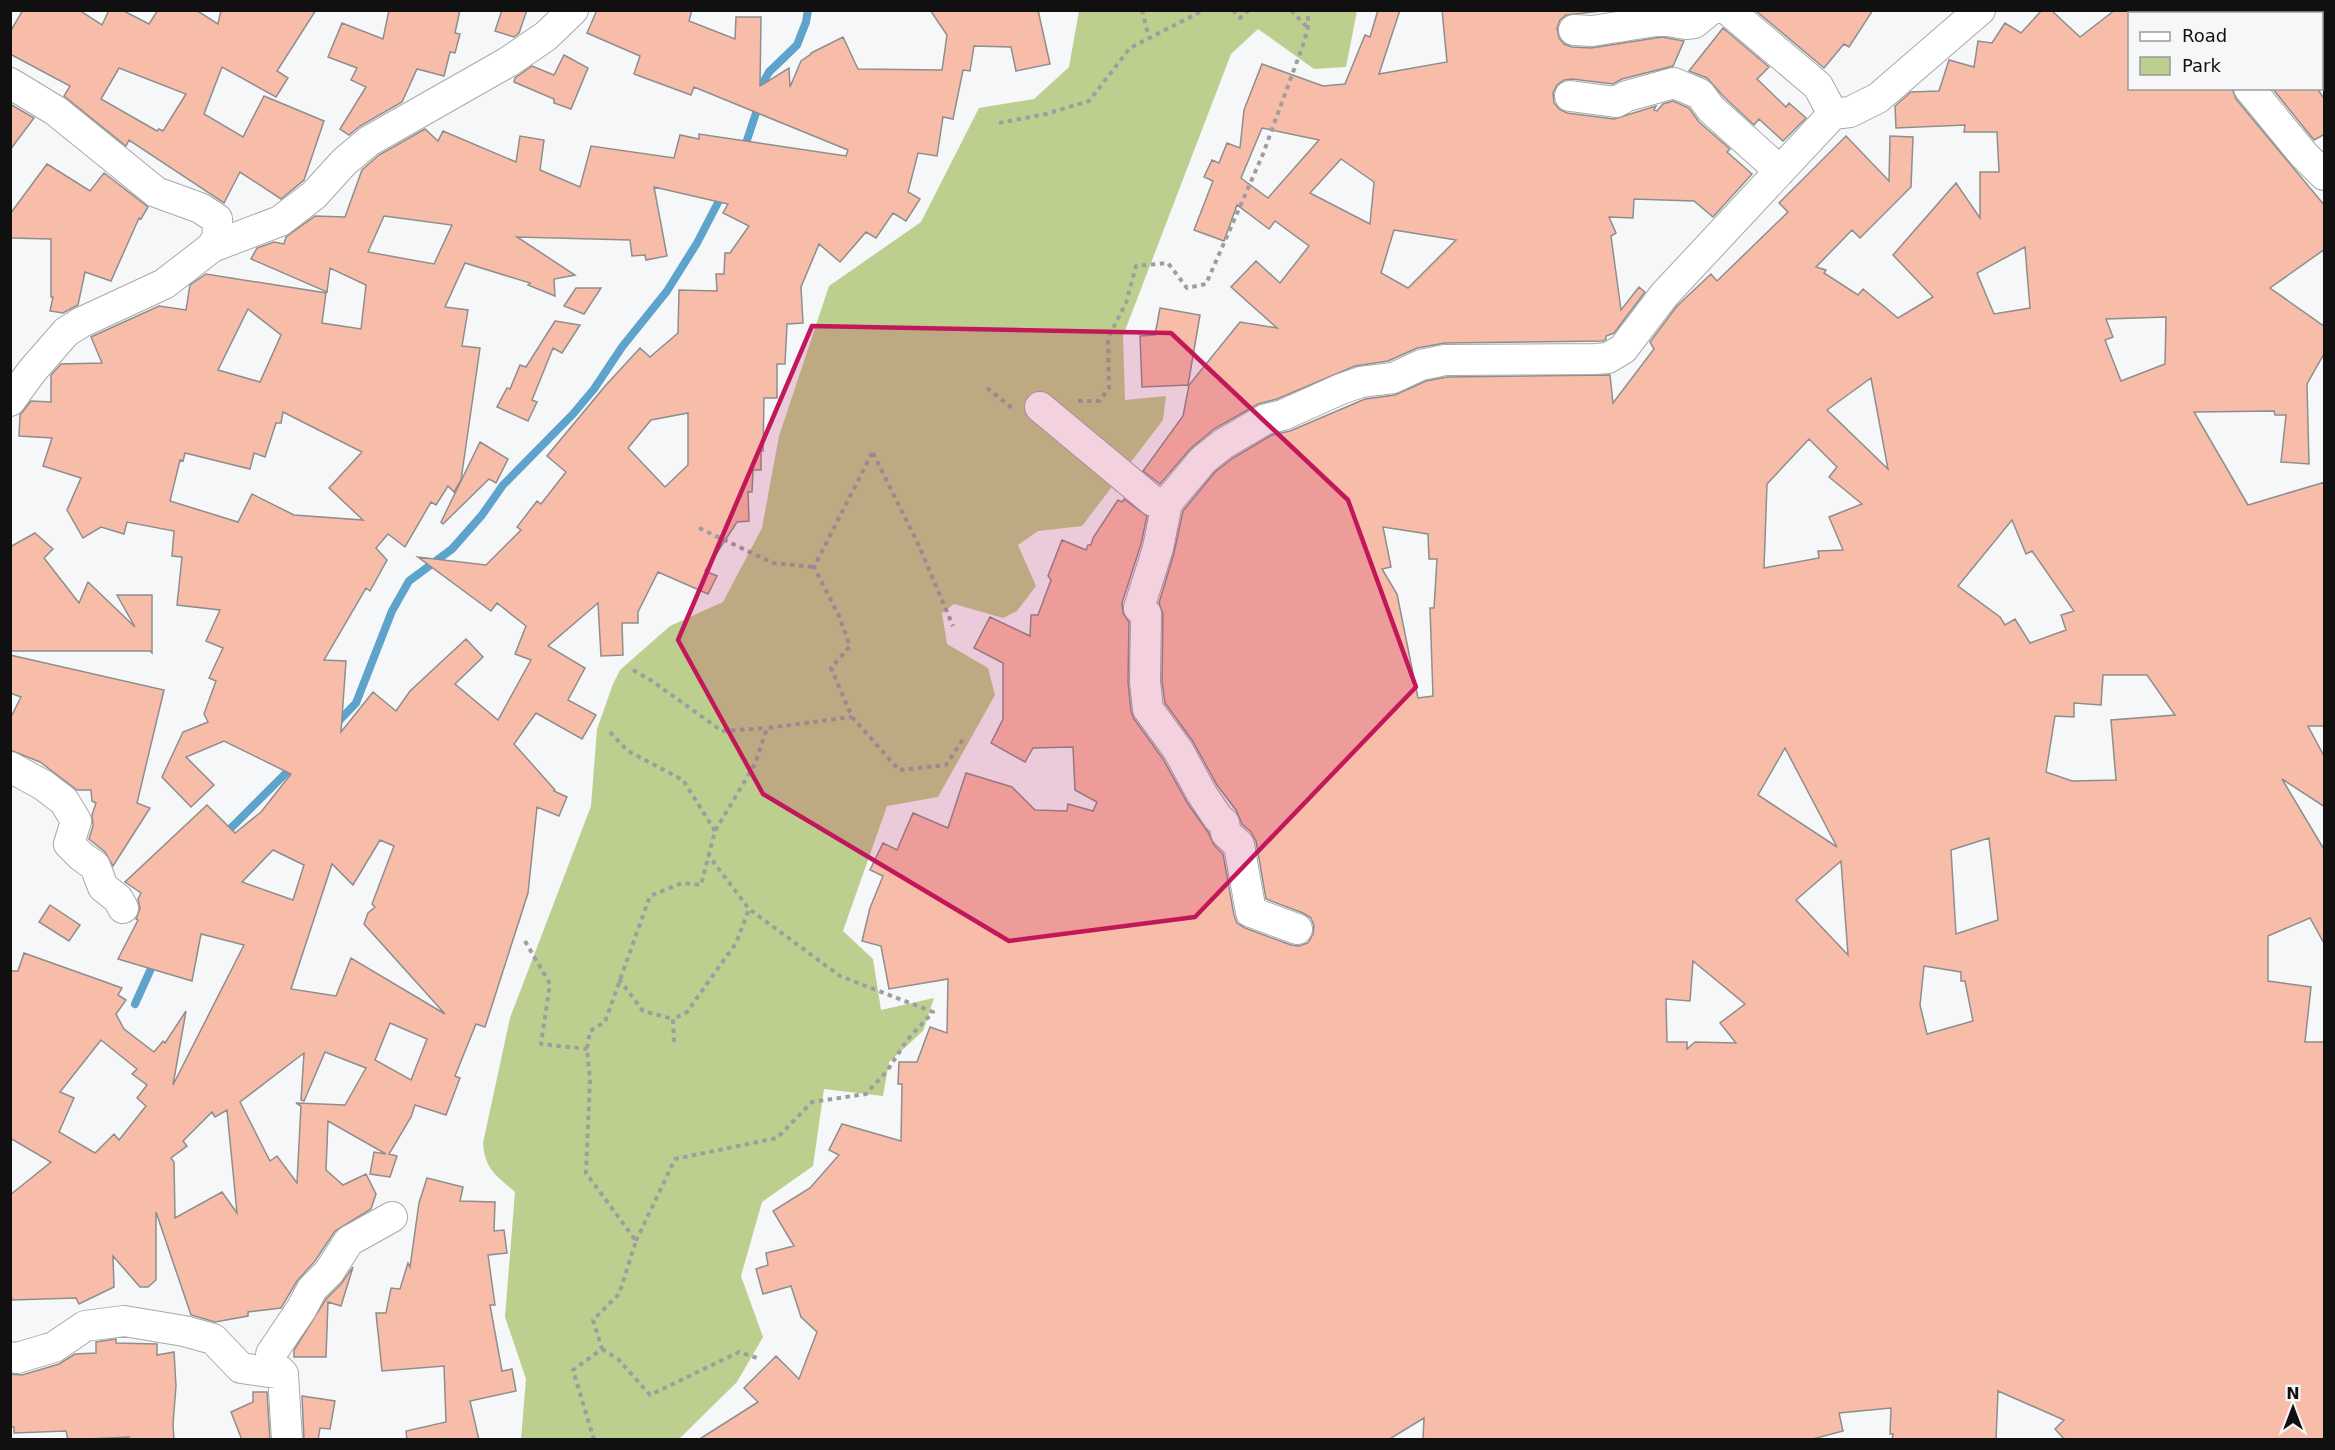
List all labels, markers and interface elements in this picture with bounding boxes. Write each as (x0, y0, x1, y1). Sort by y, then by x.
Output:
legend (2128, 12, 2323, 90)
text: Road (2182, 25, 2227, 46)
text: Park (2182, 55, 2221, 76)
north arrow (2263, 1378, 2323, 1438)
text: N (2286, 1384, 2300, 1403)

